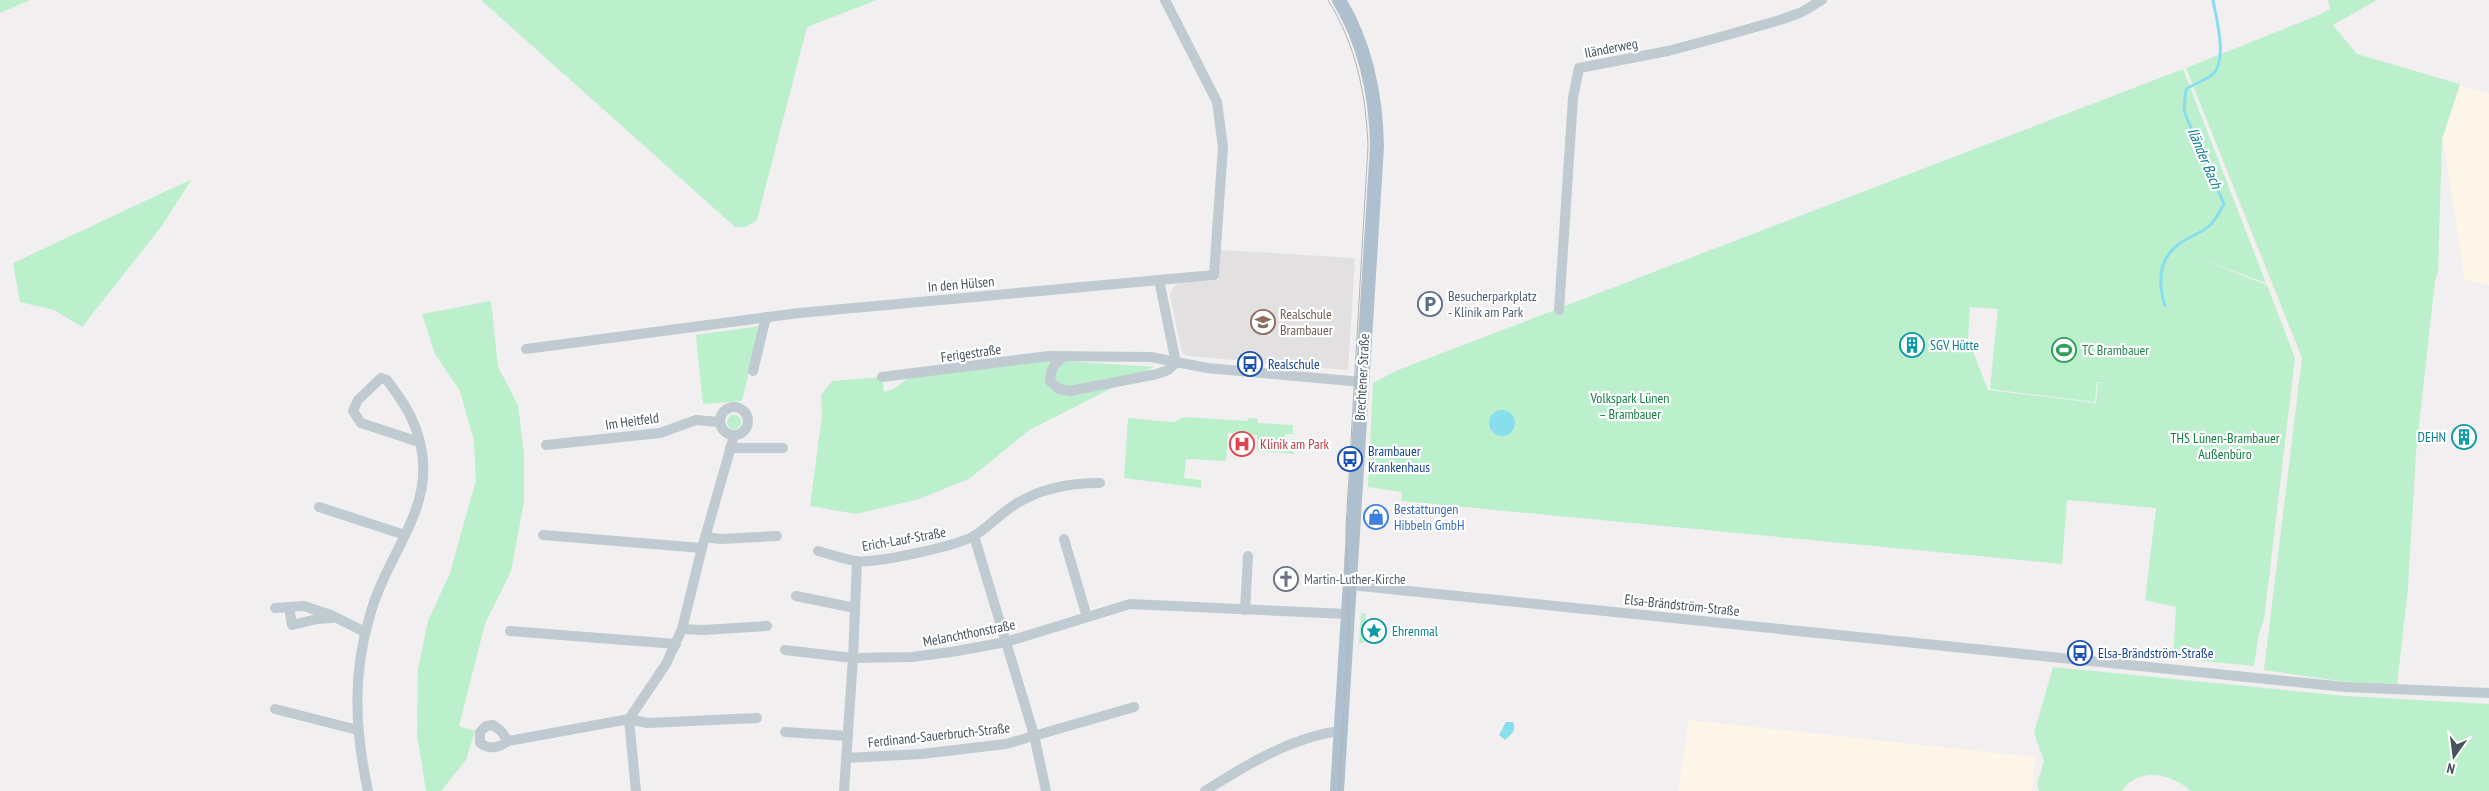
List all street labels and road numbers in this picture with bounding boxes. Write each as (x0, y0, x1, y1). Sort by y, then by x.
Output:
street label: Iländerweg (1583, 34, 1639, 62)
street label: In den Hülsen (927, 272, 995, 296)
street label: Brechtener Straße (1351, 333, 1373, 421)
street label: Ferigestraße (940, 340, 1003, 366)
street label: Im Heitfeld (604, 408, 660, 434)
street label: Erich-Lauf-Straße (861, 523, 948, 555)
street label: Elsa-Brändström-Straße (1624, 590, 1741, 620)
street label: Melanchthonstraße (921, 615, 1017, 651)
street label: Ferdinand-Sauerbruch-Straße (867, 719, 1011, 751)

